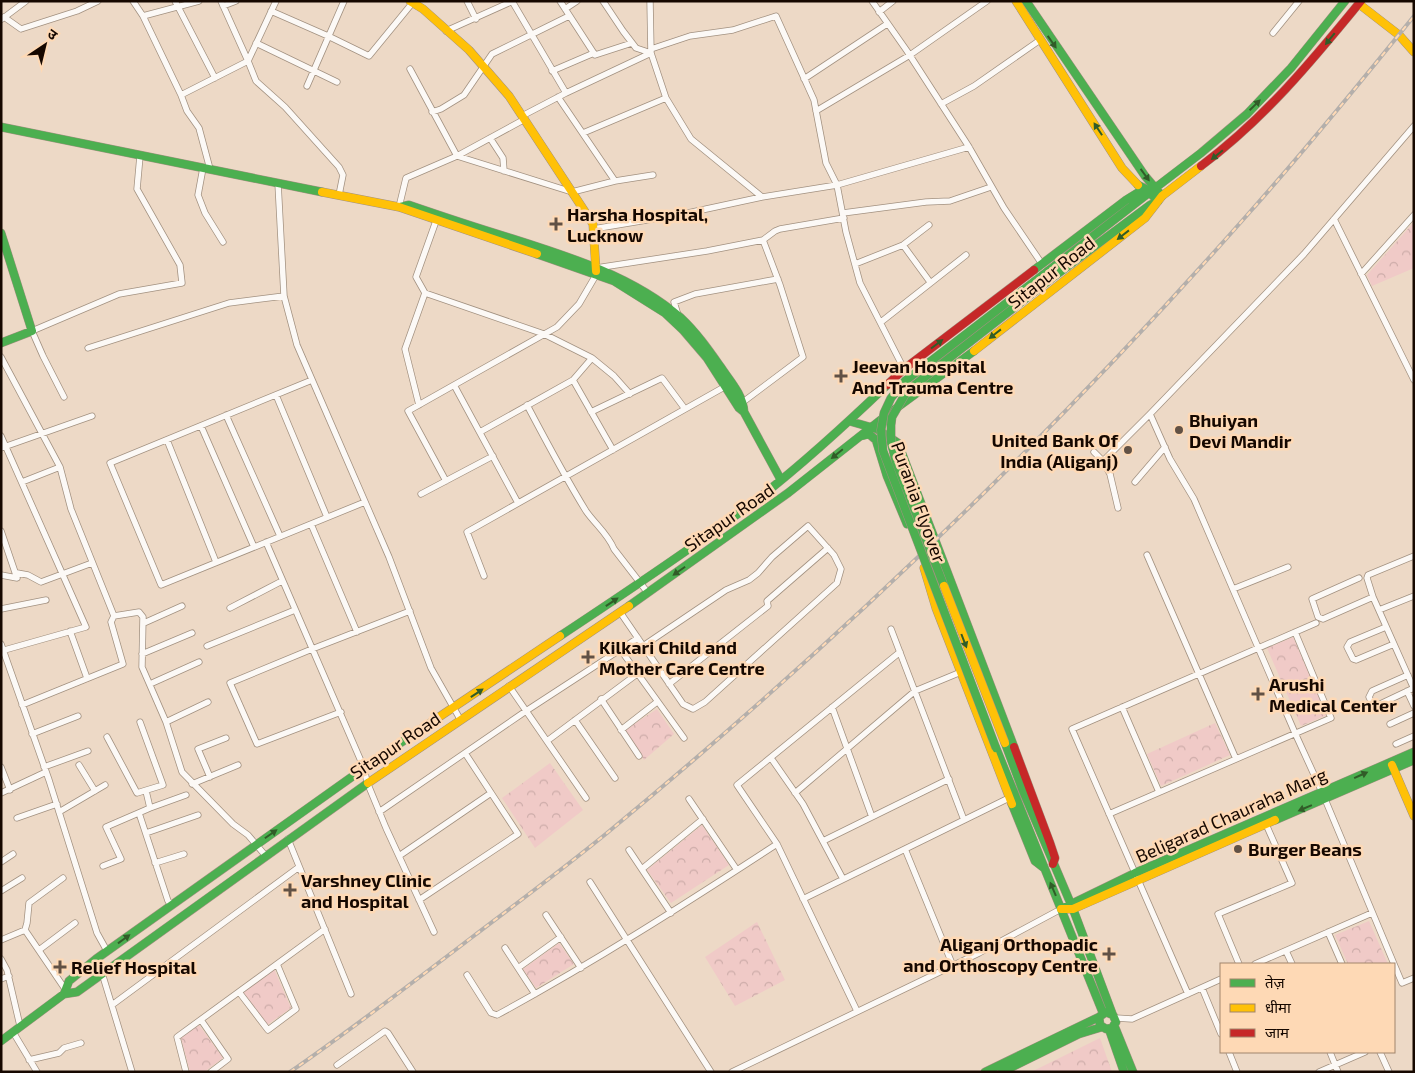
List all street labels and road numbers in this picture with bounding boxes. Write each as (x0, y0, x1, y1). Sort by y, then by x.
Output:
street label: Sitapur Road (1003, 231, 1099, 313)
street label: Purania Flyover (887, 438, 951, 566)
street label: Sitapur Road (680, 478, 778, 556)
street label: Sitapur Road (346, 707, 444, 783)
street label: Beligarad Chauraha Marg (1132, 763, 1330, 867)

